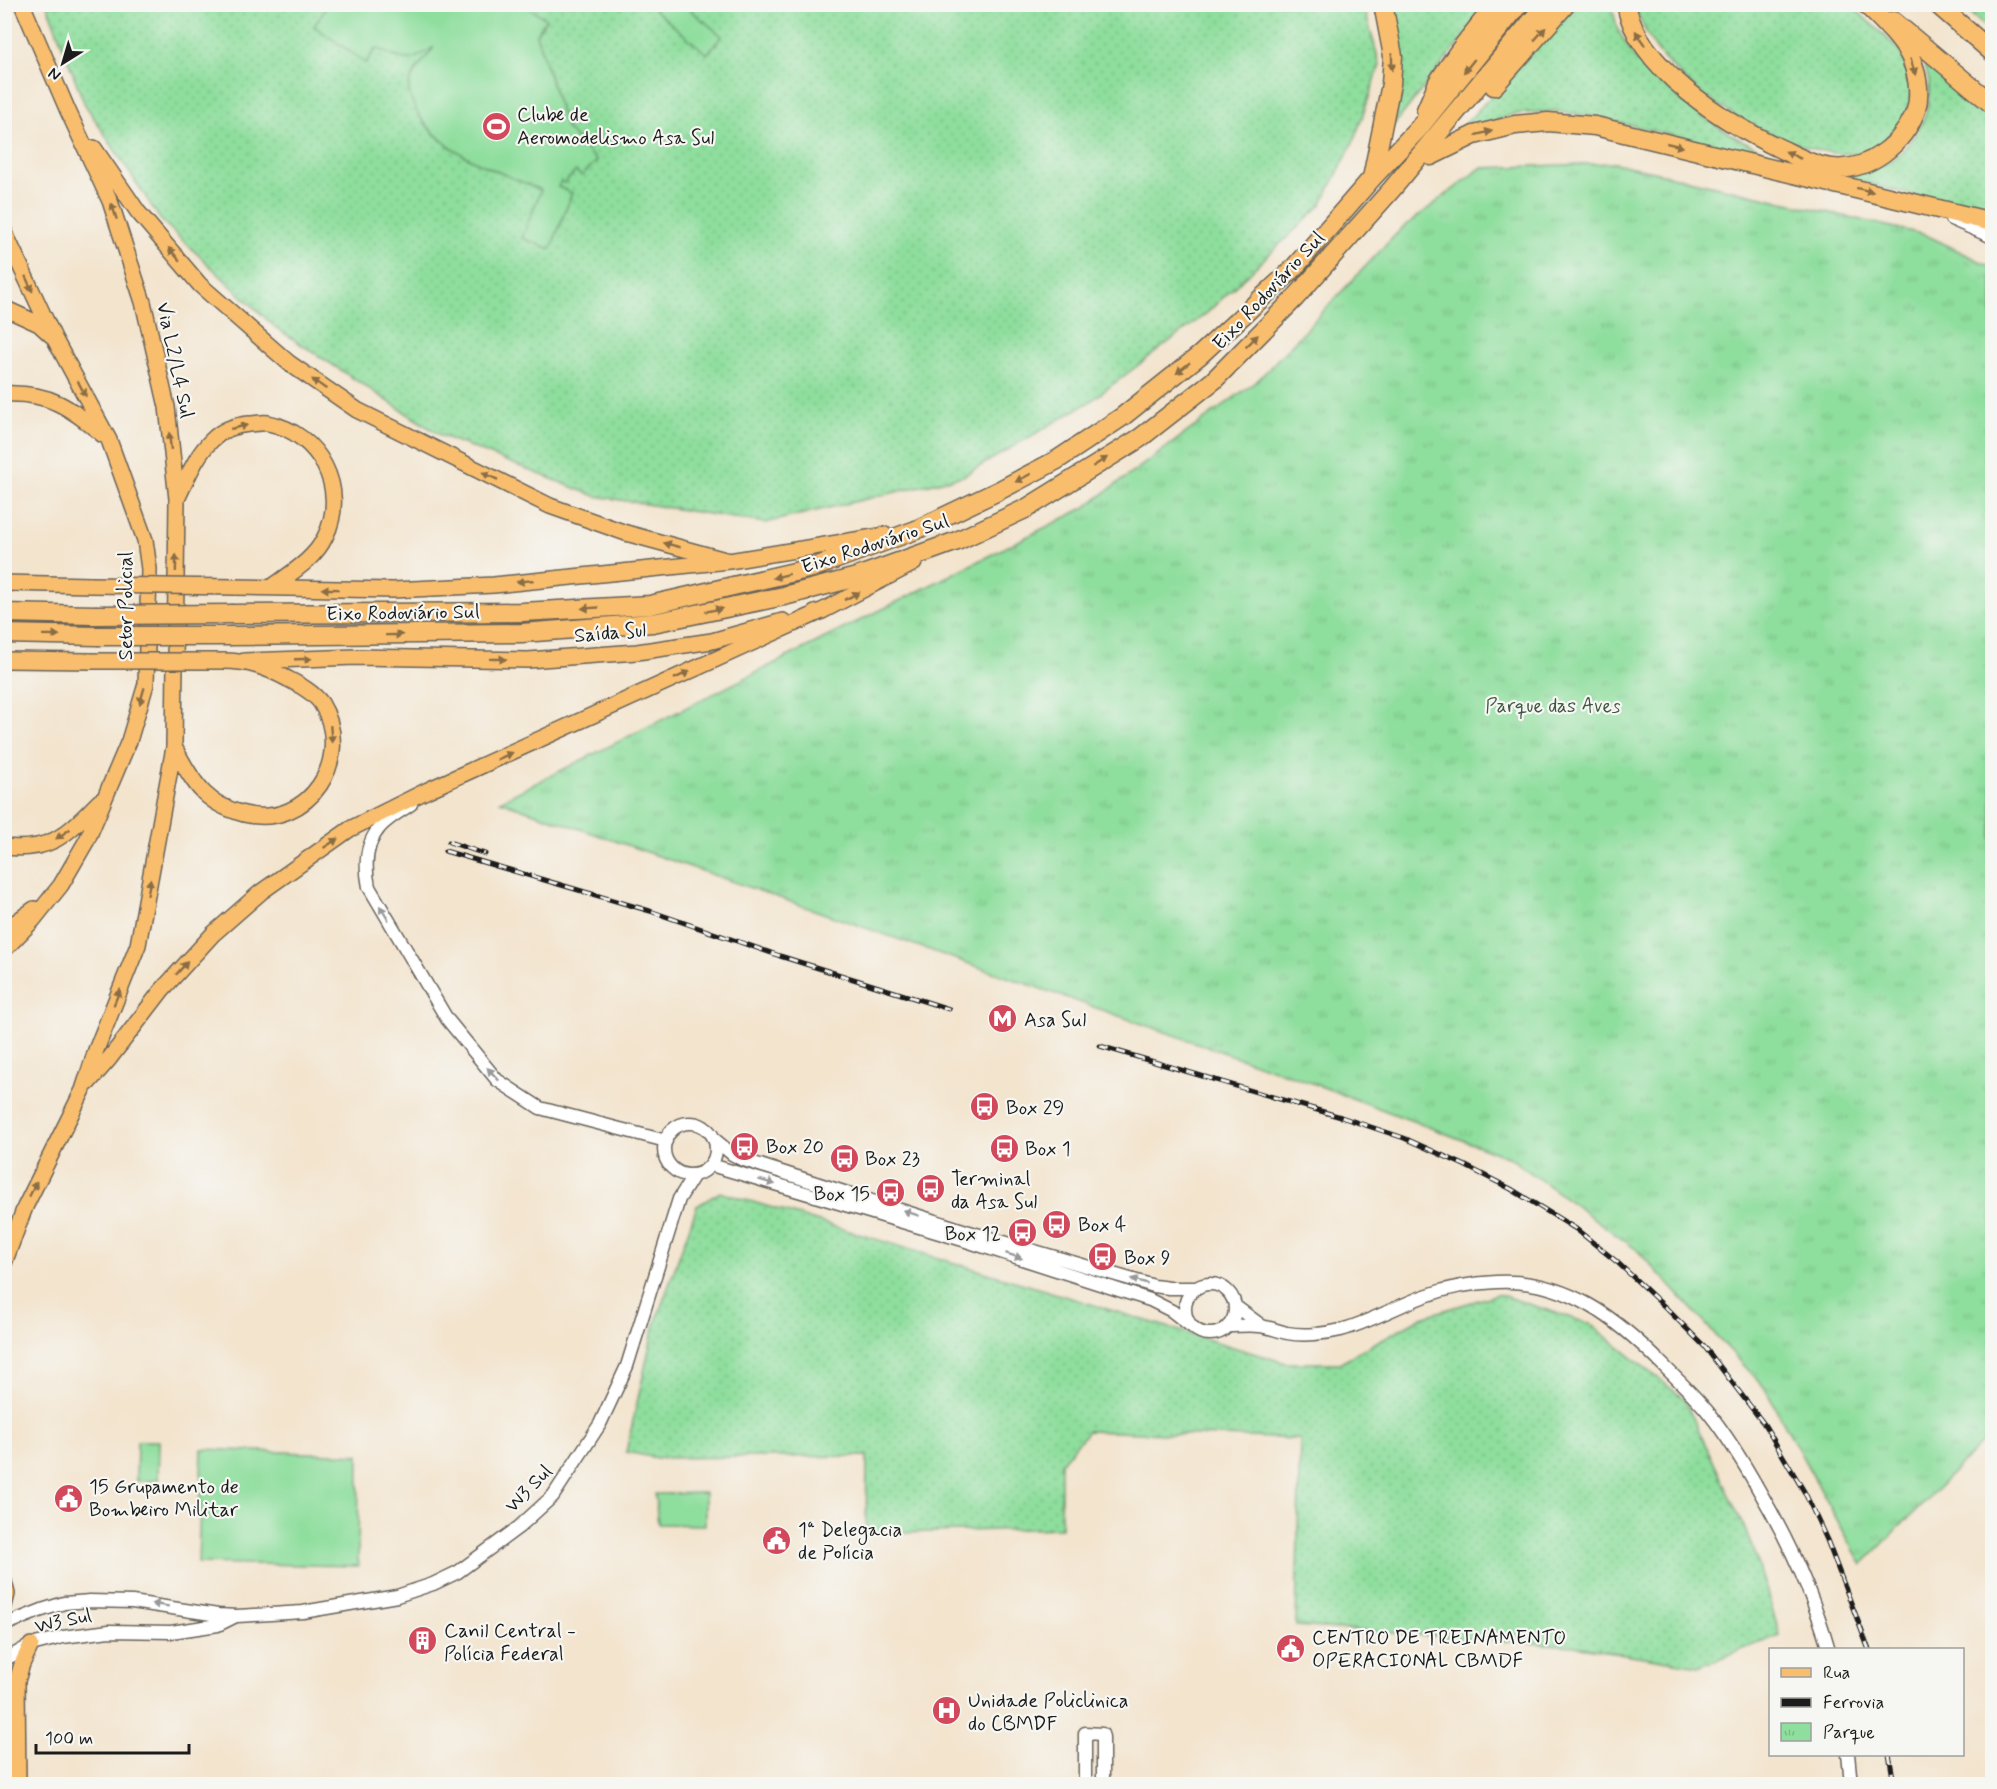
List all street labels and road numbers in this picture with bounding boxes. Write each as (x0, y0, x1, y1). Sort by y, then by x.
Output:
street label: Eixo Rodoviário Sul (1207, 226, 1331, 356)
street label: Via L2/L4 Sul (149, 300, 200, 421)
street label: Eixo Rodoviário Sul (798, 508, 953, 581)
street label: Setor Policial (113, 552, 140, 660)
street label: Eixo Rodoviário Sul (326, 599, 480, 628)
street label: Saída Sul (573, 617, 647, 650)
street label: W3 Sul (499, 1459, 559, 1519)
street label: W3 Sul (32, 1602, 94, 1641)

